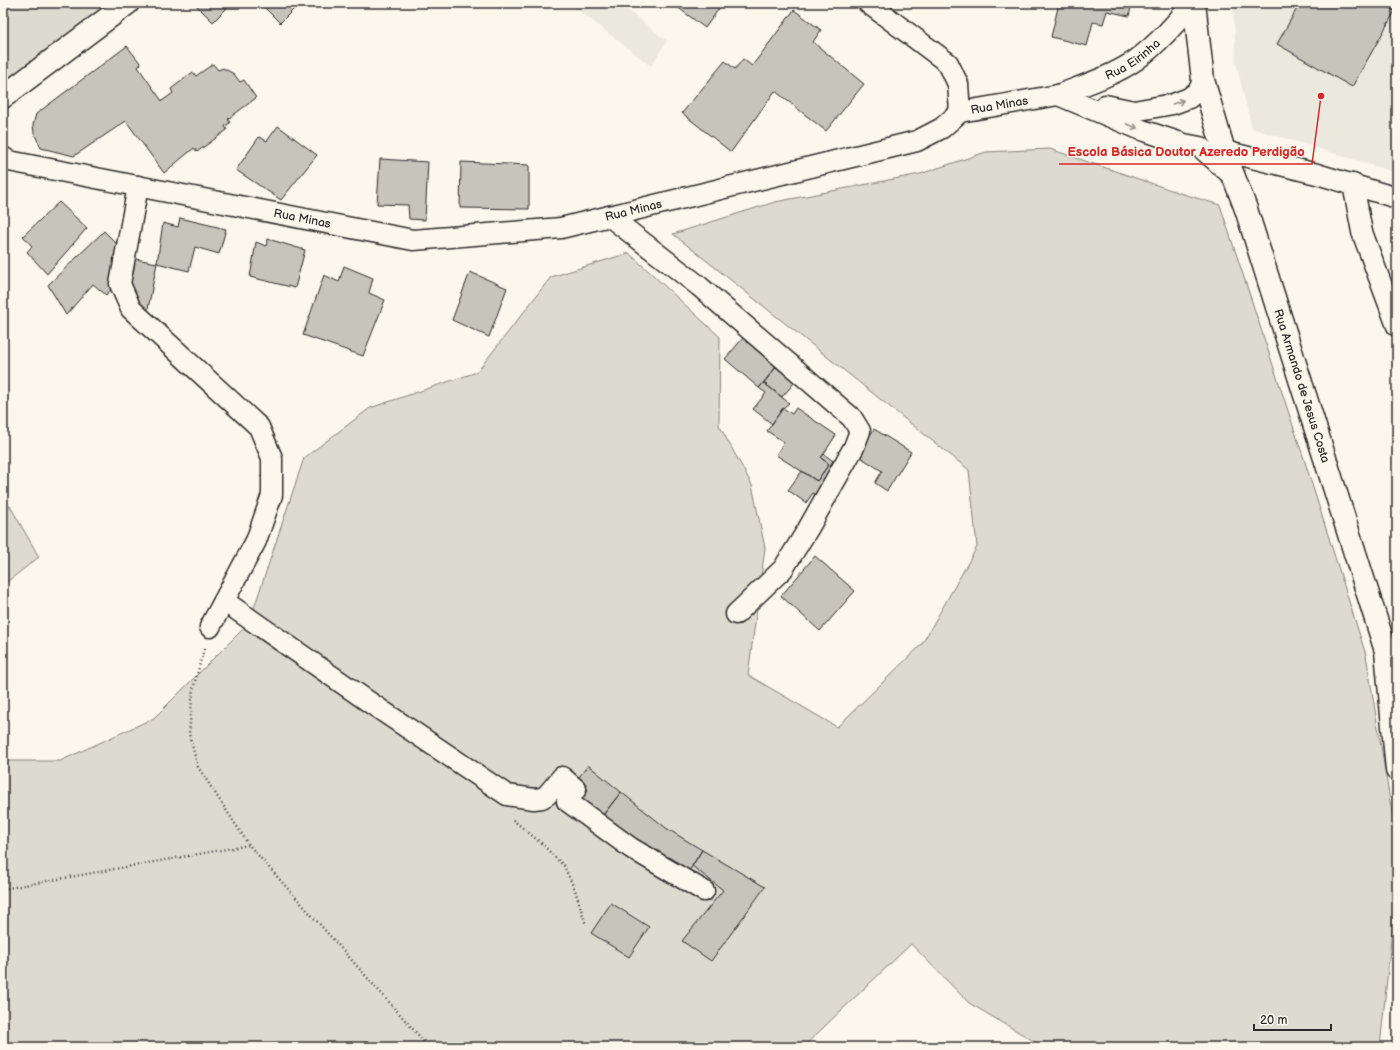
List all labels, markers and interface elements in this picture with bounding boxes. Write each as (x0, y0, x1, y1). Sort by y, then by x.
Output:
street label: Rua Eirinha (1103, 36, 1164, 84)
street label: Rua Minas (970, 93, 1029, 118)
one-way arrow (1171, 98, 1184, 105)
one-way arrow (1126, 123, 1138, 130)
callout: Escola Básica Doutor Azeredo Perdigão (1059, 139, 1312, 164)
text: Escola Básica Doutor Azeredo Perdigão (1067, 144, 1305, 160)
street label: Rua Minas (604, 197, 664, 225)
street label: Rua Minas (272, 206, 332, 232)
street label: Rua Armando de Jesus Costa (1270, 307, 1333, 465)
scale bar (1254, 1006, 1331, 1032)
text: 20 m (1260, 1013, 1287, 1028)

